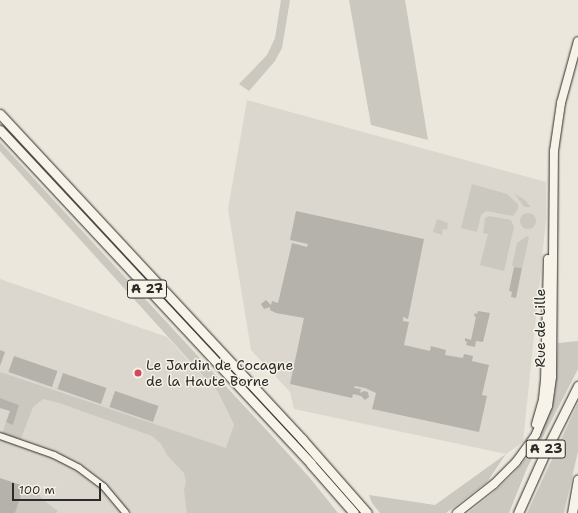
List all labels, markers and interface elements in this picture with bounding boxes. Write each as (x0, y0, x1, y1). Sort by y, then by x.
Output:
road number: A 27 (126, 278, 168, 300)
street label: Rue de Lille (532, 289, 548, 367)
place label: Le Jardin de Cocagne de la Haute Borne (146, 357, 293, 390)
marker: Le Jardin de Cocagne de la Haute Borne (133, 368, 143, 378)
road number: A 23 (525, 438, 567, 460)
scale bar (14, 475, 103, 501)
text: 100 m (19, 482, 55, 498)

